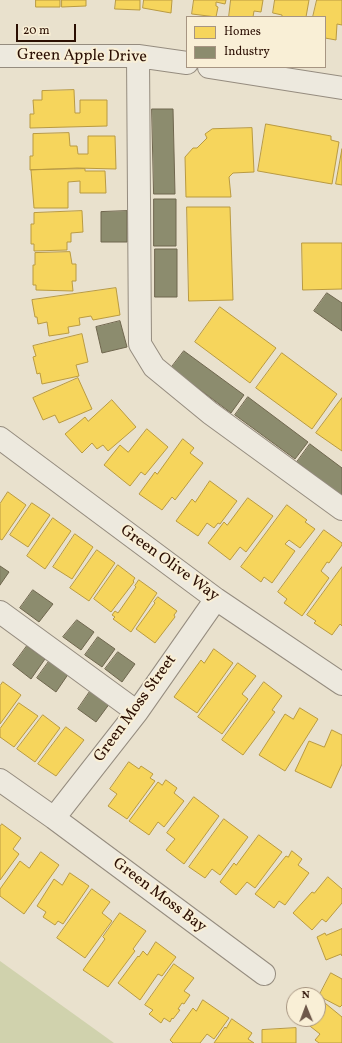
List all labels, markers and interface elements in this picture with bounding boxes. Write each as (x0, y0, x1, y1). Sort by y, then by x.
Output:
scale bar (18, 16, 78, 42)
legend (186, 16, 326, 68)
text: 20 m (23, 23, 50, 39)
text: Homes (224, 24, 261, 40)
text: Industry (224, 44, 270, 60)
street label: Green Apple Drive (17, 46, 147, 68)
street label: Green Olive Way (116, 522, 222, 606)
street label: Green Moss Street (91, 651, 181, 767)
street label: Green Moss Bay (108, 855, 210, 937)
north arrow (286, 987, 326, 1027)
text: N (302, 988, 310, 1003)

